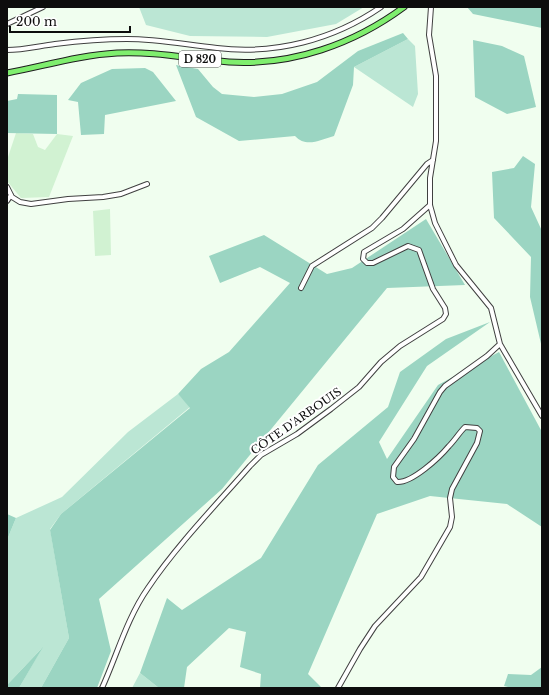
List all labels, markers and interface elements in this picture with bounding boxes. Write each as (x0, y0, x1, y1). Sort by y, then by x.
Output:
scale bar (10, 8, 130, 34)
text: 200 m (16, 14, 57, 29)
road number: D 820 (179, 51, 221, 67)
street label: CÔTE D'ARBOUIS (248, 384, 344, 458)

